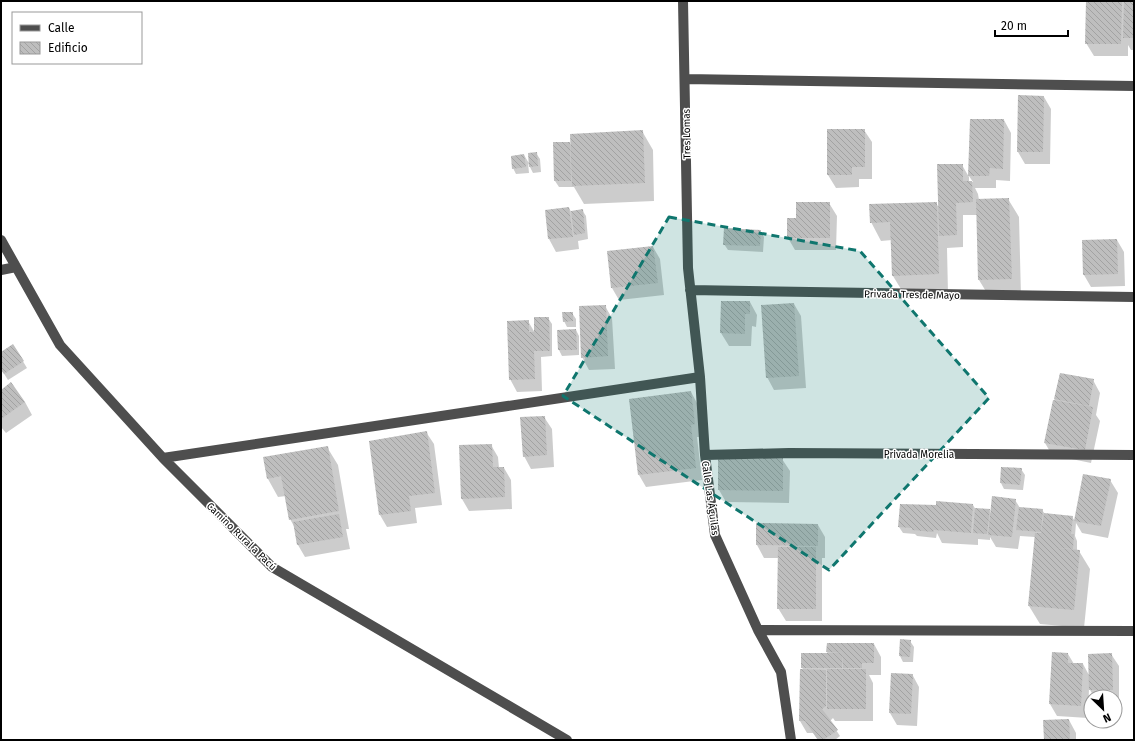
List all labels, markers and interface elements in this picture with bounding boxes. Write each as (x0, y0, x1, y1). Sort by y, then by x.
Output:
legend (12, 12, 142, 64)
scale bar (995, 12, 1068, 38)
text: 20 m (1001, 19, 1027, 33)
text: Calle (48, 21, 75, 35)
text: Edificio (48, 41, 88, 55)
street label: Tres Lomas (681, 108, 693, 159)
street label: Privada Tres de Mayo (864, 288, 960, 302)
street label: Privada Morelia (884, 449, 954, 461)
street label: Calle Las Águilas (699, 460, 723, 536)
street label: Camino Rural a Pacú (204, 500, 279, 573)
north arrow (1083, 689, 1123, 729)
text: N (1101, 710, 1113, 725)

